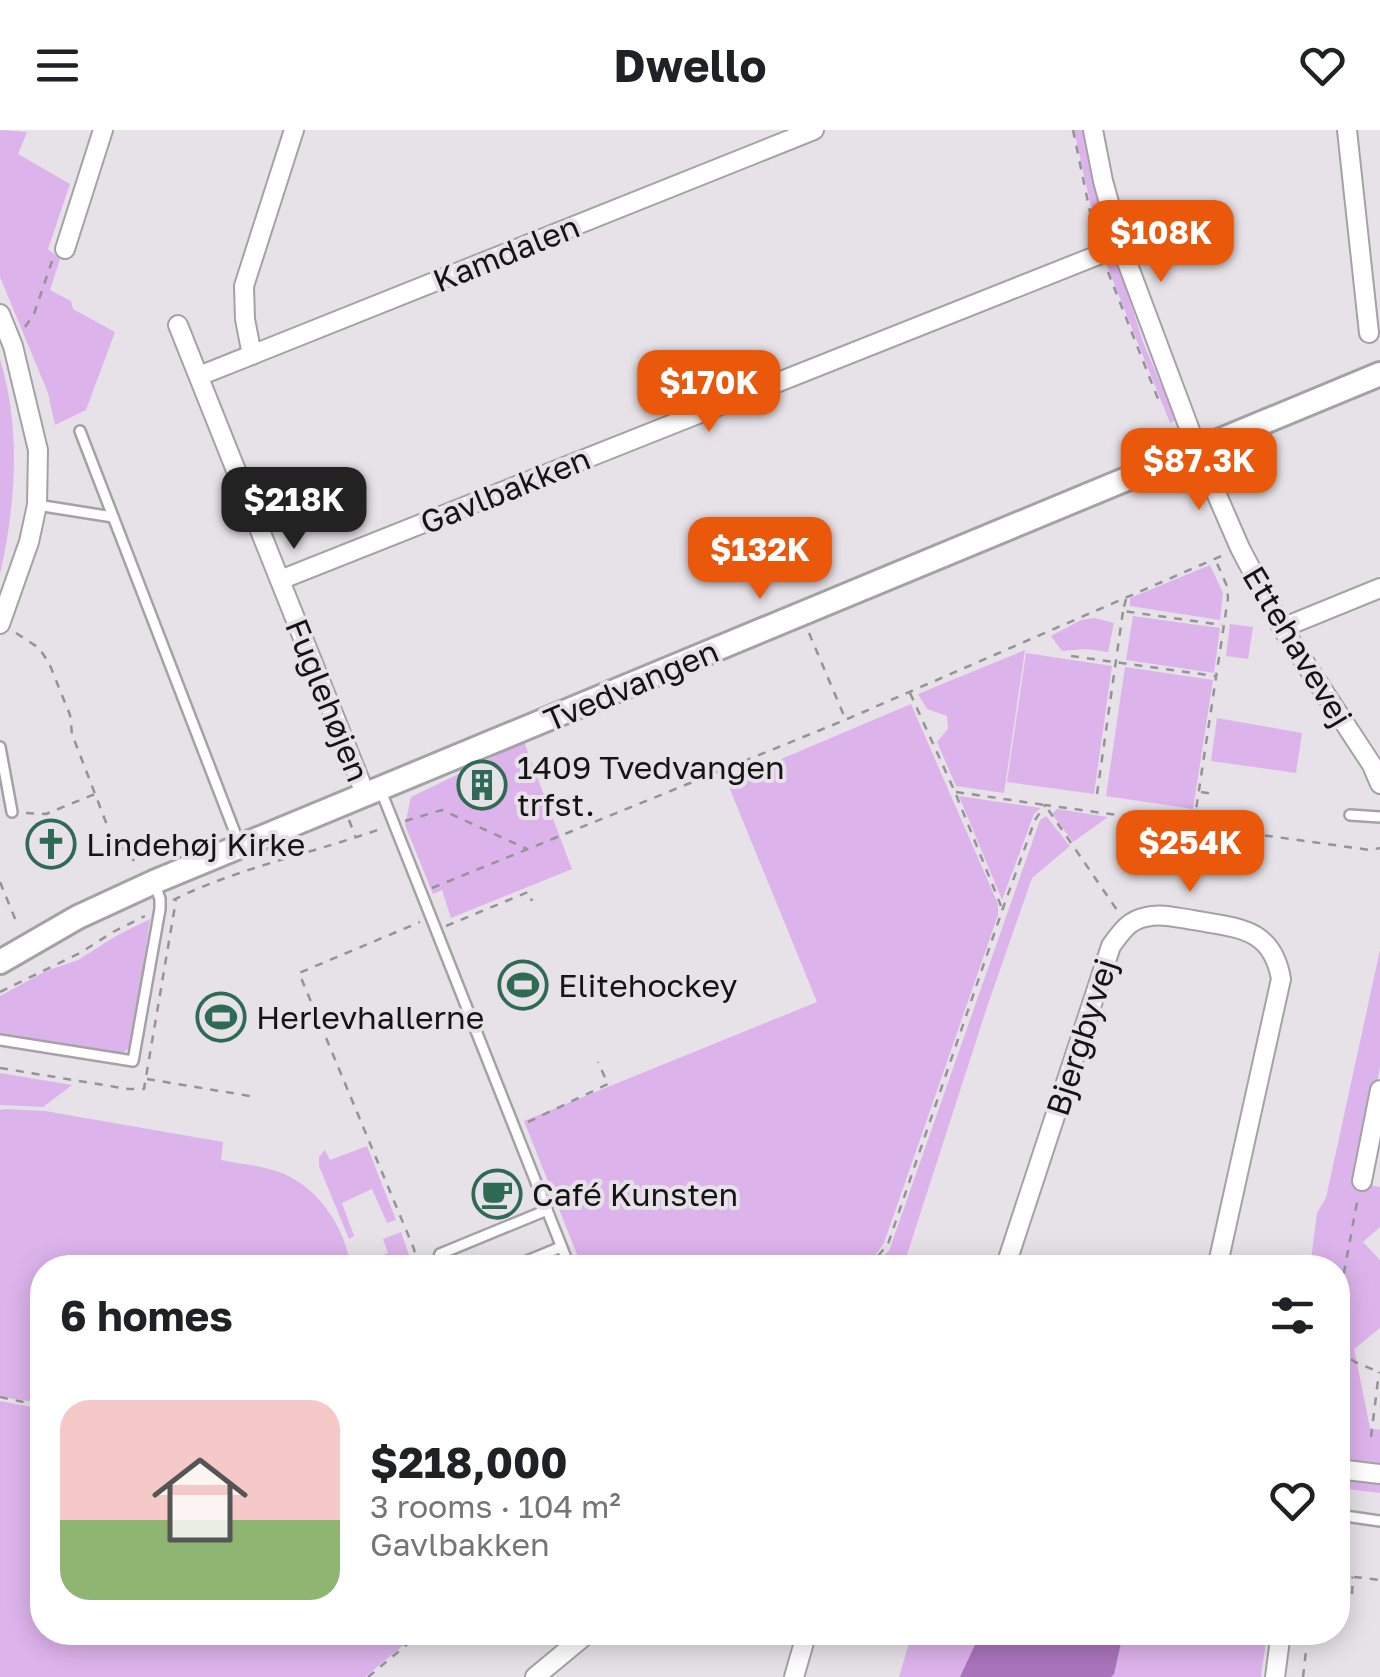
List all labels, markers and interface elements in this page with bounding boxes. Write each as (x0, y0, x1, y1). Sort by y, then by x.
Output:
icon: menu (30, 38, 85, 93)
text: Dwello (614, 38, 766, 92)
icon: heart (1295, 38, 1350, 93)
pin: $108K (1091, 200, 1231, 285)
street label: Kamdalen (427, 207, 585, 299)
text: $108K (1110, 213, 1212, 251)
pin: $170K (639, 350, 779, 435)
text: $170K (659, 363, 759, 401)
pin: $87.3K (1118, 428, 1280, 513)
street label: Gavlbakken (415, 439, 595, 541)
text: $87.3K (1143, 441, 1255, 479)
pin: $218K (224, 467, 364, 552)
text: $218K (243, 480, 345, 518)
pin: $132K (690, 517, 830, 602)
text: $132K (710, 530, 810, 568)
street label: Ettehavevej (1235, 559, 1361, 733)
street label: Fuglehøjen (278, 613, 378, 787)
street label: Tvedvangen (538, 631, 724, 739)
place label: 1409 Tvedvangen trfst. (517, 748, 785, 823)
building icon: 1409 Tvedvangen trfst. (456, 759, 508, 811)
pin: $254K (1120, 810, 1260, 895)
church icon: Lindehøj Kirke (25, 818, 77, 870)
text: $254K (1138, 823, 1242, 861)
place label: Lindehøj Kirke (86, 825, 305, 863)
street label: Bjergbyvej (1038, 954, 1124, 1120)
sports icon: Elitehockey (497, 959, 549, 1011)
place label: Elitehockey (558, 966, 737, 1004)
sports icon: Herlevhallerne (195, 991, 247, 1043)
place label: Herlevhallerne (256, 998, 484, 1036)
cafe icon: Café Kunsten (471, 1168, 523, 1220)
place label: Café Kunsten (532, 1175, 738, 1213)
icon: filters (1265, 1288, 1320, 1343)
text: 6 homes (60, 1290, 233, 1340)
text: $218,000 (370, 1437, 568, 1487)
icon: home (140, 1440, 260, 1560)
icon: heart (1265, 1473, 1320, 1528)
text: 3 rooms · 104 m² (370, 1487, 621, 1525)
text: Gavlbakken (370, 1525, 550, 1563)

